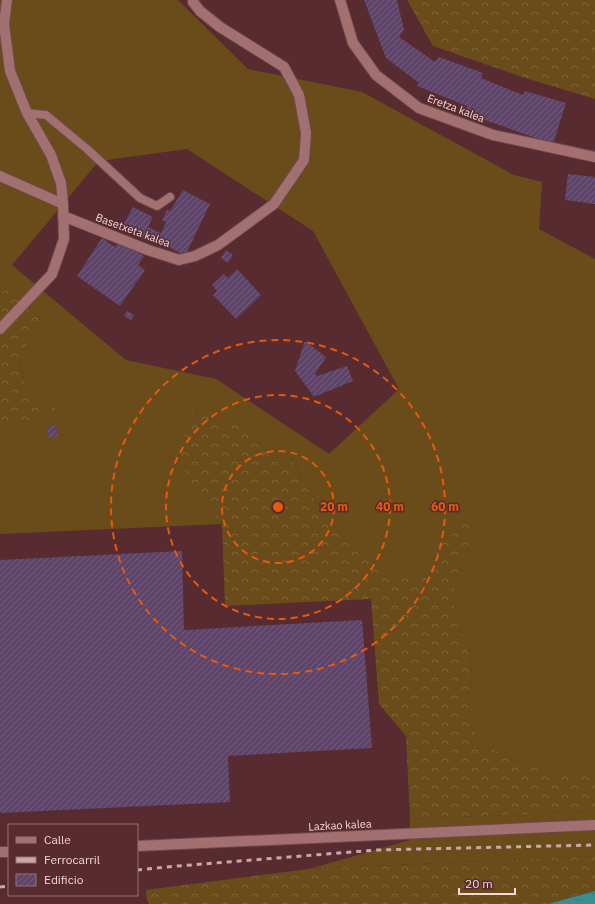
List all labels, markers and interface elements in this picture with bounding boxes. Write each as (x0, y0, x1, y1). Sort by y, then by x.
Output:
street label: Eretza kalea (425, 91, 487, 125)
street label: Basetxeta kalea (94, 210, 172, 250)
text: 20 m (320, 499, 348, 514)
text: 40 m (376, 499, 404, 514)
text: 60 m (431, 499, 459, 514)
centre of rings (271, 500, 285, 514)
street label: Lazkao kalea (308, 816, 372, 834)
legend (8, 824, 138, 896)
text: Calle (44, 832, 71, 847)
text: Ferrocarril (44, 852, 100, 867)
scale bar (459, 870, 515, 896)
text: Edificio (44, 872, 84, 887)
text: 20 m (465, 876, 493, 891)

